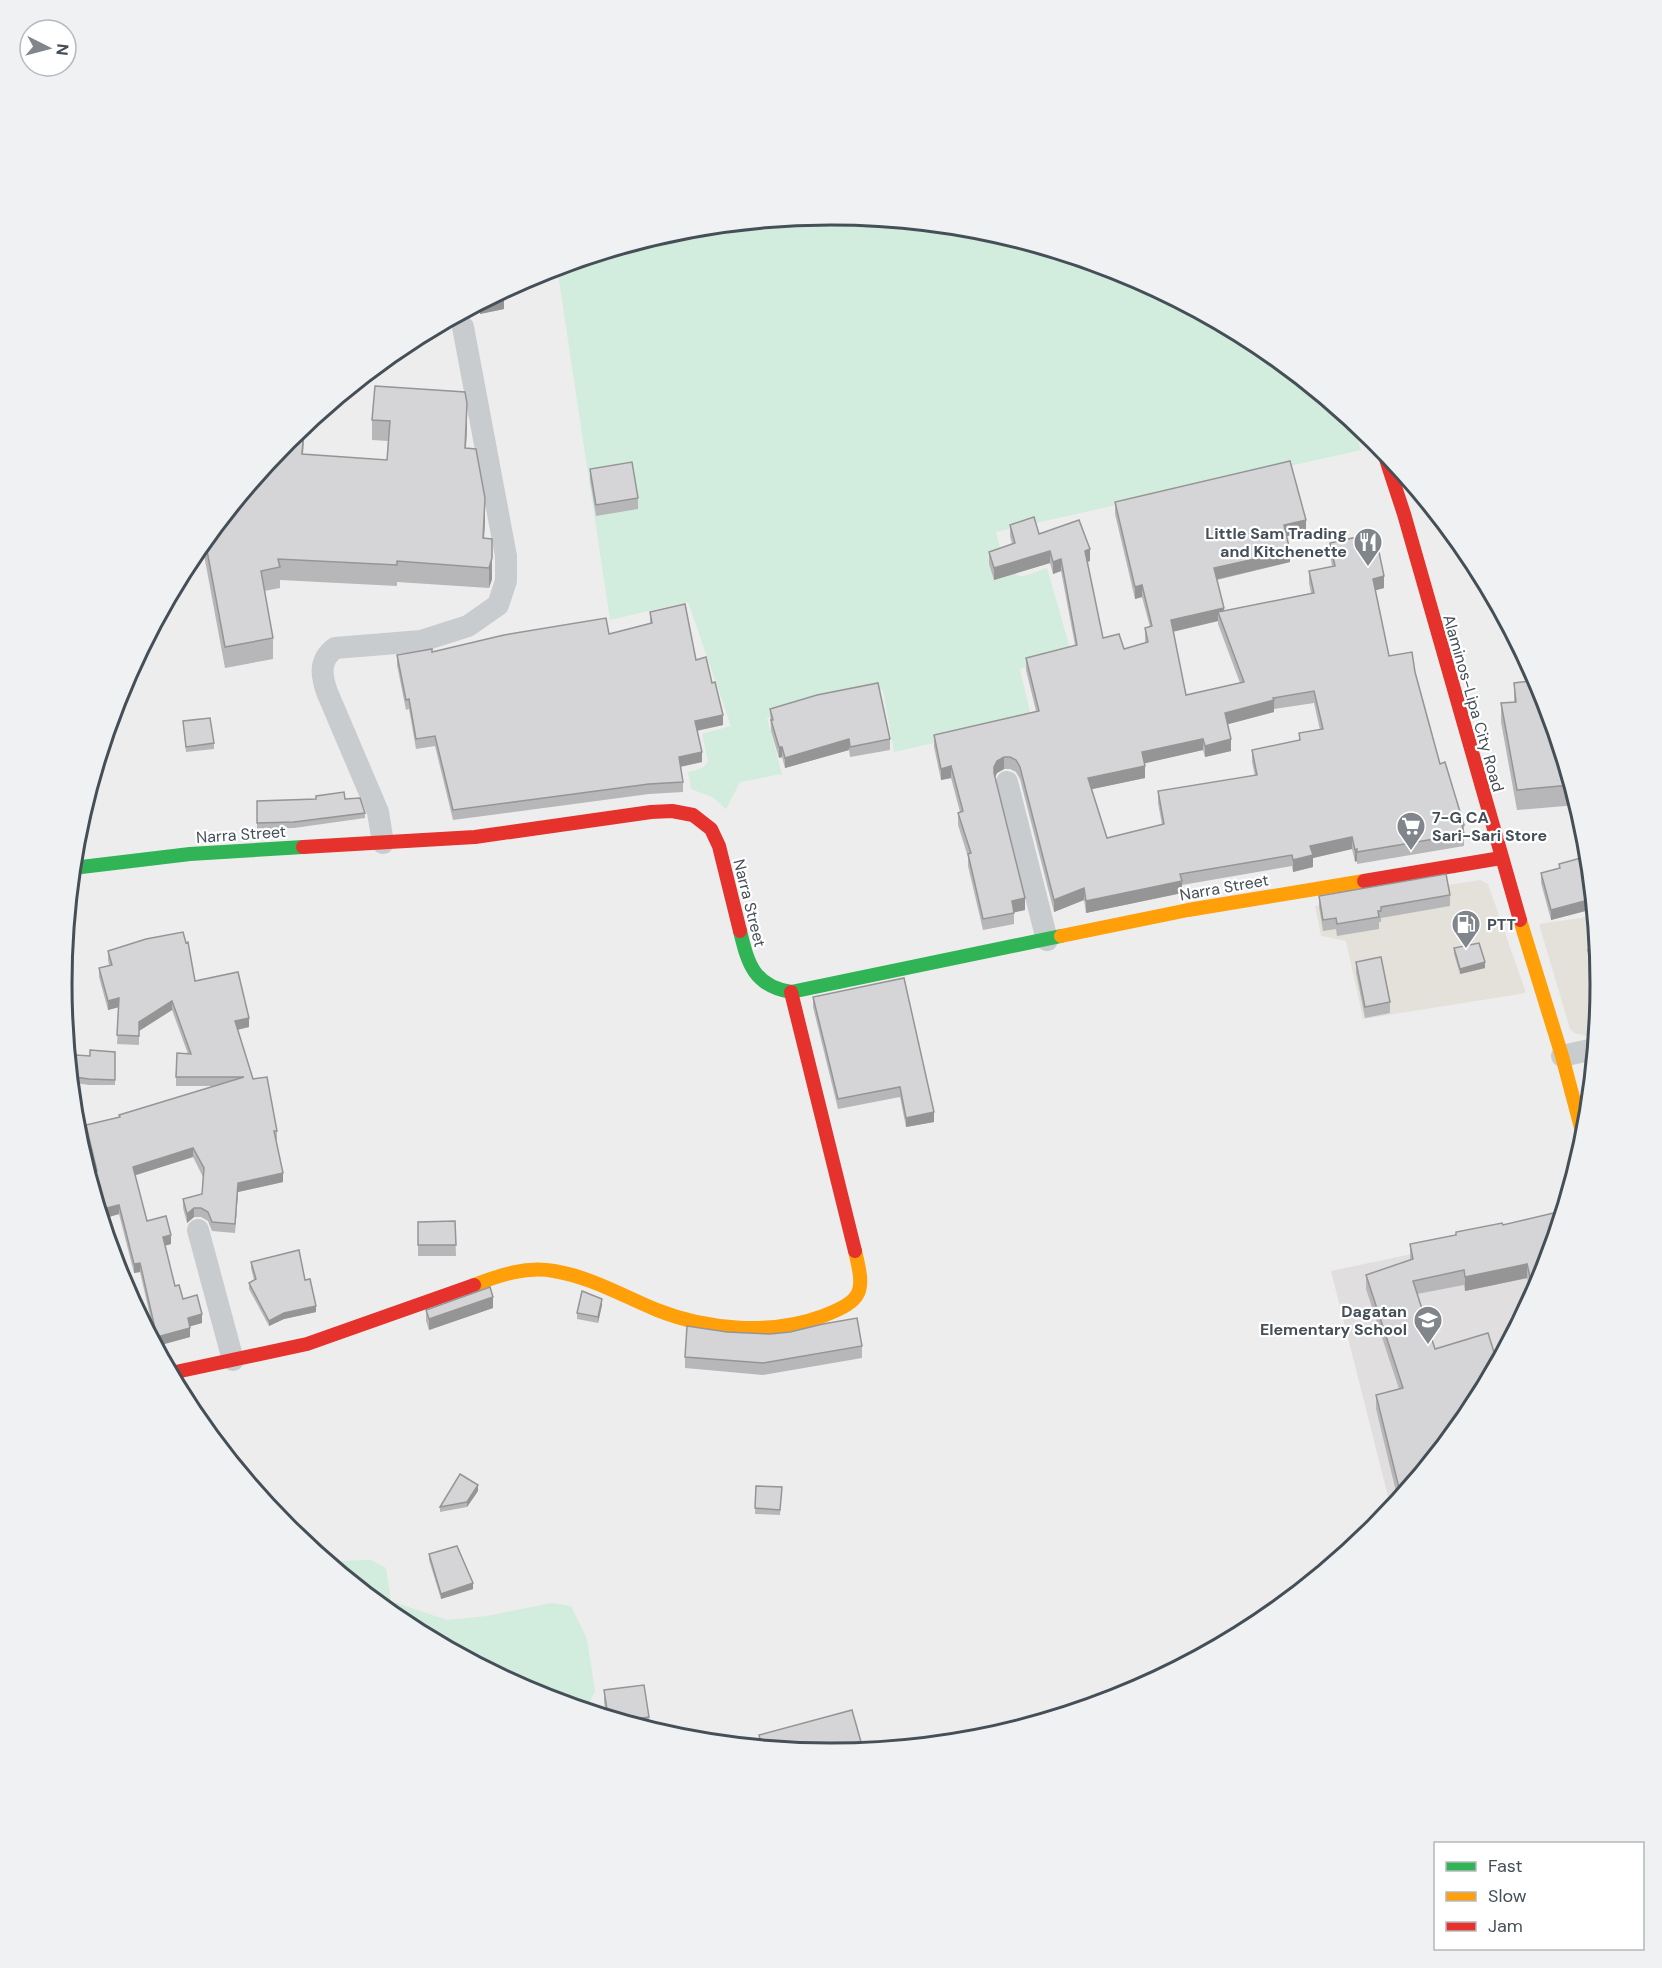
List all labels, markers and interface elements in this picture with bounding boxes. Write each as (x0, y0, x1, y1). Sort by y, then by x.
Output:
north arrow (18, 18, 78, 78)
text: N (51, 43, 73, 56)
place label: Little Sam Trading and Kitchenette (1205, 523, 1347, 562)
restaurant icon: Little Sam Trading and Kitchenette (1352, 526, 1384, 568)
street label: Alaminos-Lipa City Road (1438, 612, 1509, 794)
place label: 7-G CA Sari-Sari Store (1432, 807, 1547, 846)
supermarket icon: 7-G CA Sari-Sari Store (1395, 810, 1427, 852)
street label: Narra Street (195, 821, 287, 848)
street label: Narra Street (728, 857, 771, 949)
street label: Narra Street (1178, 869, 1270, 906)
fuel station icon: PTT (1450, 908, 1482, 950)
place label: PTT (1487, 914, 1516, 935)
place label: Dagatan Elementary School (1260, 1301, 1407, 1340)
school or university icon: Dagatan Elementary School (1412, 1304, 1444, 1346)
legend (1434, 1842, 1644, 1950)
text: Fast (1488, 1854, 1523, 1878)
text: Slow (1488, 1884, 1527, 1908)
text: Jam (1488, 1914, 1523, 1938)

